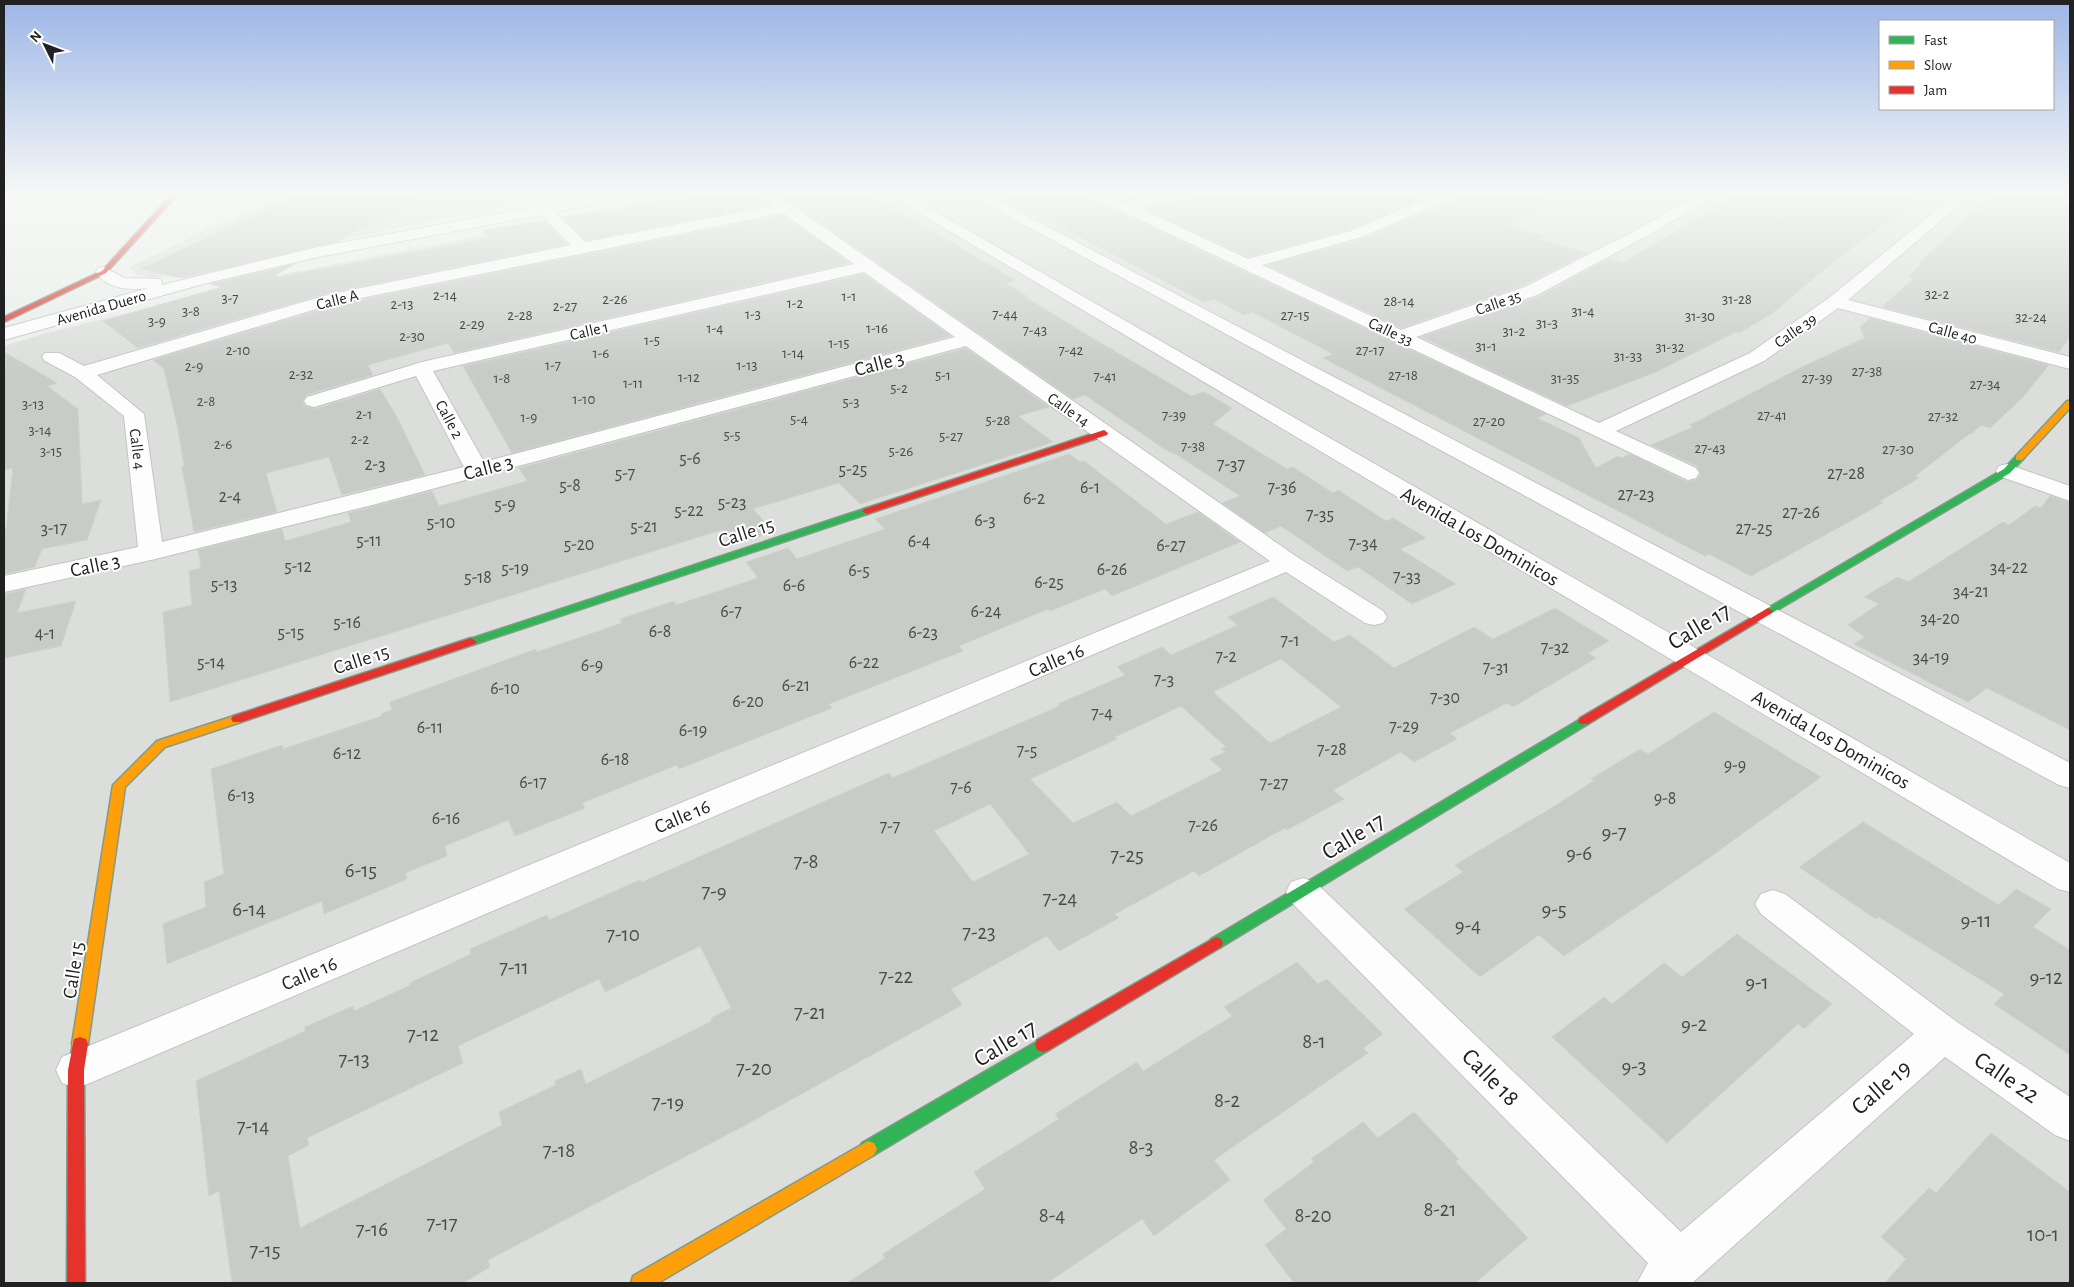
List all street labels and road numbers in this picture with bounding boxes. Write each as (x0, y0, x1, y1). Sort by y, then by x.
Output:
street label: Calle A (314, 287, 360, 313)
street label: Avenida Duero (55, 288, 148, 328)
street label: Calle 35 (1474, 288, 1523, 318)
street label: Calle 39 (1771, 311, 1820, 351)
street label: Calle 33 (1366, 315, 1415, 349)
street label: Calle 1 (568, 319, 610, 343)
street label: Calle 40 (1927, 319, 1979, 347)
street label: Calle 3 (852, 348, 906, 380)
street label: Calle 14 (1045, 390, 1092, 430)
street label: Calle 2 (432, 398, 466, 441)
street label: Calle 4 (127, 428, 148, 471)
street label: Calle 3 (461, 452, 515, 484)
street label: Avenida Los Dominicos (1397, 484, 1562, 590)
street label: Calle 15 (716, 515, 777, 551)
street label: Calle 3 (69, 551, 122, 581)
street label: Calle 17 (1664, 599, 1735, 655)
street label: Calle 16 (1026, 640, 1087, 682)
street label: Calle 15 (331, 642, 392, 678)
street label: Avenida Los Dominicos (1748, 687, 1913, 793)
street label: Calle 16 (652, 796, 713, 838)
street label: Calle 17 (1318, 809, 1389, 865)
street label: Calle 15 (60, 940, 88, 1000)
street label: Calle 16 (279, 953, 340, 995)
street label: Calle 17 (970, 1016, 1041, 1072)
street label: Calle 18 (1457, 1044, 1524, 1111)
street label: Calle 22 (1970, 1048, 2043, 1108)
street label: Calle 19 (1847, 1056, 1916, 1120)

